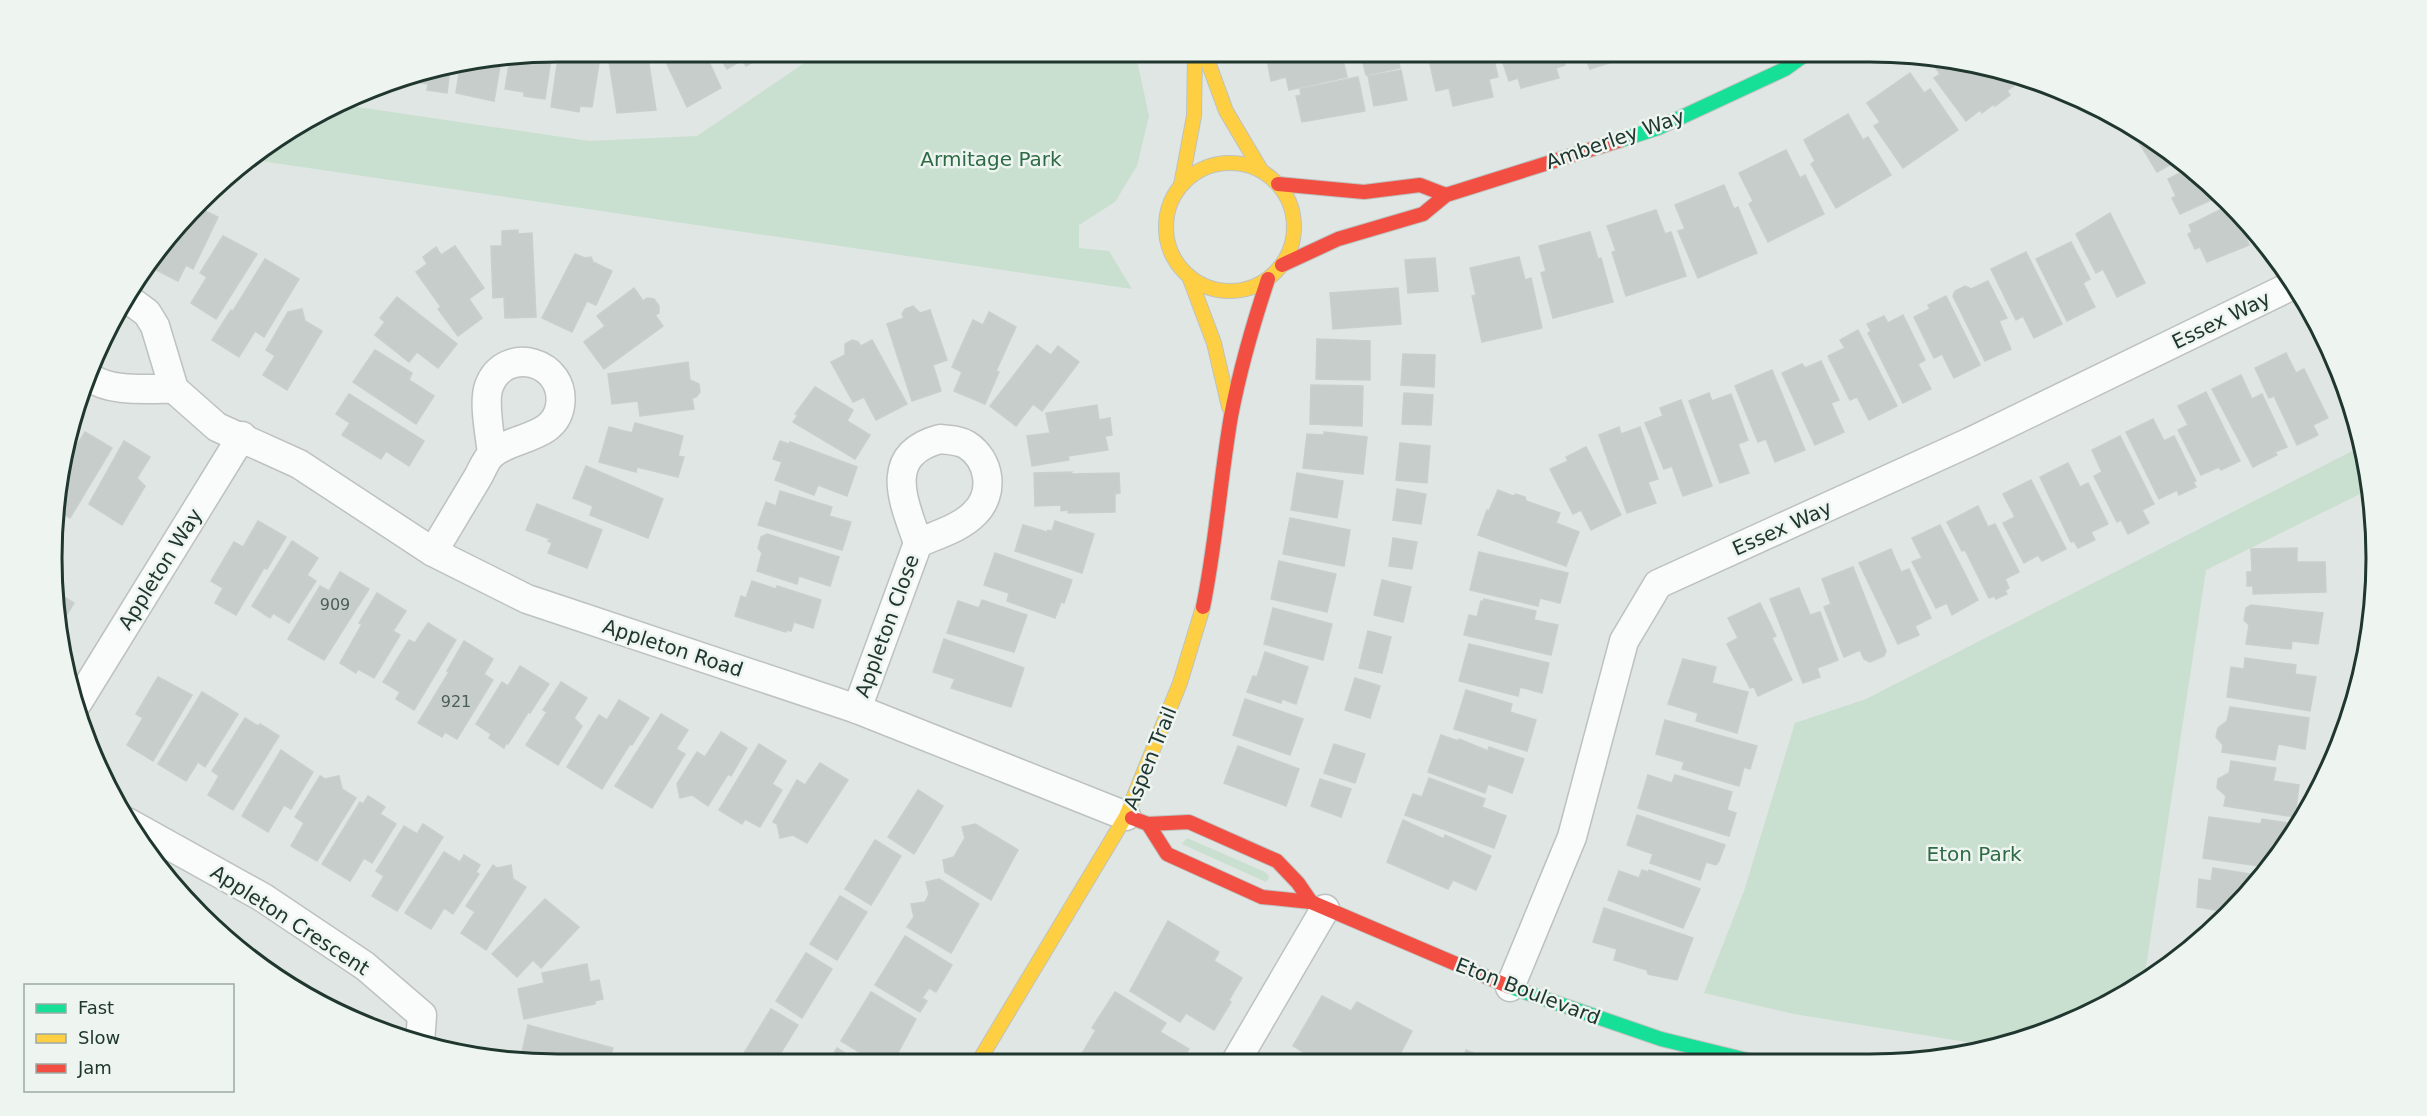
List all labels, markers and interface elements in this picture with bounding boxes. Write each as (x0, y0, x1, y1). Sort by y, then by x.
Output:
street label: Amberley Way (1543, 104, 1688, 174)
park label: Armitage Park (920, 147, 1062, 171)
street label: Essex Way (2168, 286, 2274, 354)
street label: Essex Way (1729, 495, 1836, 561)
street label: Appleton Way (113, 504, 207, 634)
street label: Appleton Close (850, 551, 924, 701)
house number: 909 (320, 595, 350, 614)
street label: Appleton Road (600, 614, 746, 682)
house number: 921 (441, 692, 471, 711)
street label: Aspen Trail (1118, 703, 1182, 813)
park label: Eton Park (1927, 842, 2022, 866)
street label: Appleton Crescent (206, 860, 374, 980)
street label: Eton Boulevard (1452, 952, 1604, 1030)
legend (24, 984, 234, 1092)
text: Fast (78, 997, 114, 1018)
text: Slow (78, 1027, 120, 1048)
text: Jam (77, 1057, 112, 1078)

